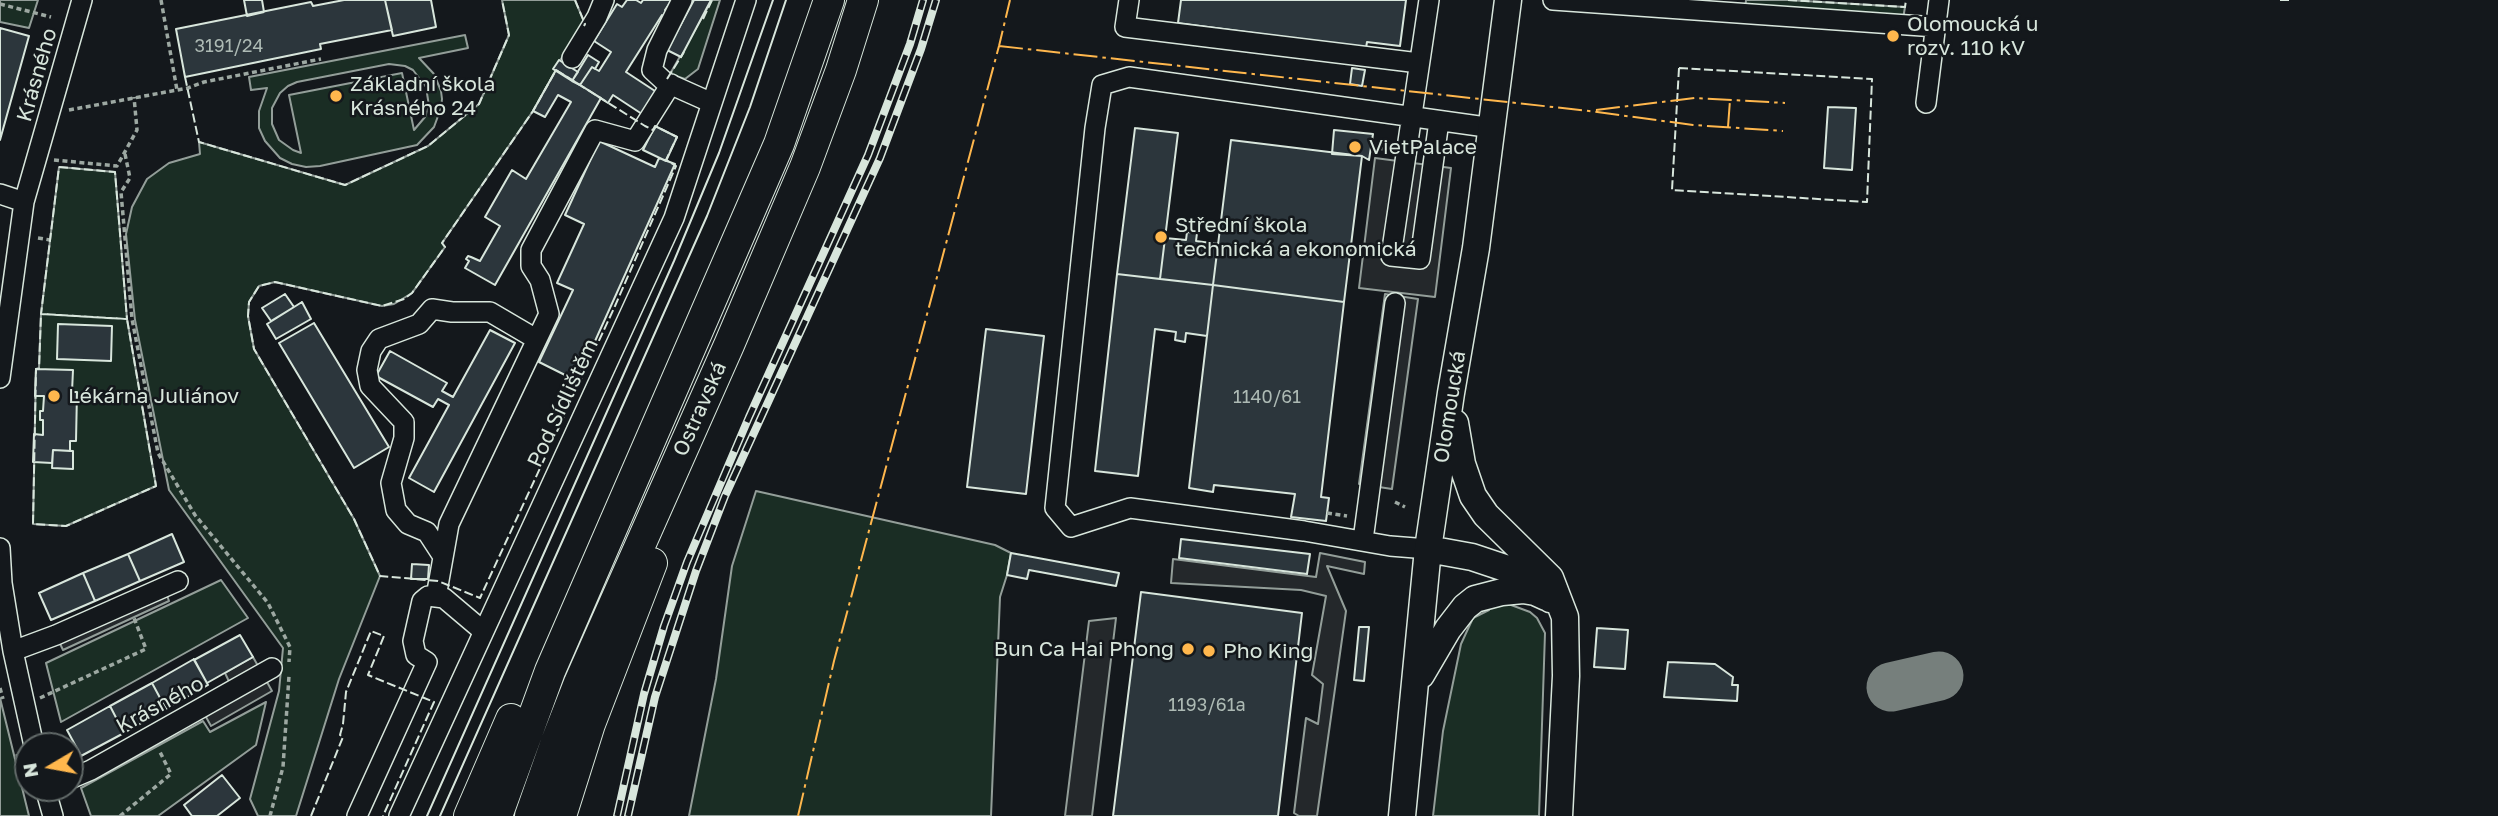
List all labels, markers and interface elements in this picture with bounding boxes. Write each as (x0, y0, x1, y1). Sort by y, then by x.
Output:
place label: Olomoucká u rozv. 110 kV (1907, 11, 2038, 61)
street label: Krásného (12, 25, 62, 125)
marker: Olomoucká u rozv. 110 kV (1885, 28, 1901, 44)
house number: 3191/24 (195, 35, 263, 57)
place label: Základní škola Krásného 24 (350, 71, 495, 121)
marker: Základní škola Krásného 24 (328, 88, 344, 104)
place label: VietPalace (1369, 134, 1477, 160)
marker: VietPalace (1347, 139, 1363, 155)
place label: Střední škola technická a ekonomická (1175, 212, 1417, 262)
marker: Střední škola technická a ekonomická (1153, 229, 1169, 245)
street label: Pod Sídlištěm (522, 335, 604, 471)
street label: Olomoucká (1429, 349, 1471, 465)
street label: Ostravská (668, 358, 732, 460)
place label: Lékárna Juliánov (68, 383, 239, 409)
house number: 1140/61 (1233, 386, 1301, 408)
marker: Lékárna Juliánov (46, 388, 62, 404)
place label: Bun Ca Hai Phong (994, 636, 1174, 662)
place label: Pho King (1223, 638, 1313, 664)
marker: Bun Ca Hai Phong (1180, 641, 1196, 657)
marker: Pho King (1201, 643, 1217, 659)
street label: Krásného (112, 671, 208, 739)
house number: 1193/61a (1168, 694, 1246, 716)
north arrow (14, 732, 84, 802)
text: N (17, 761, 42, 780)

